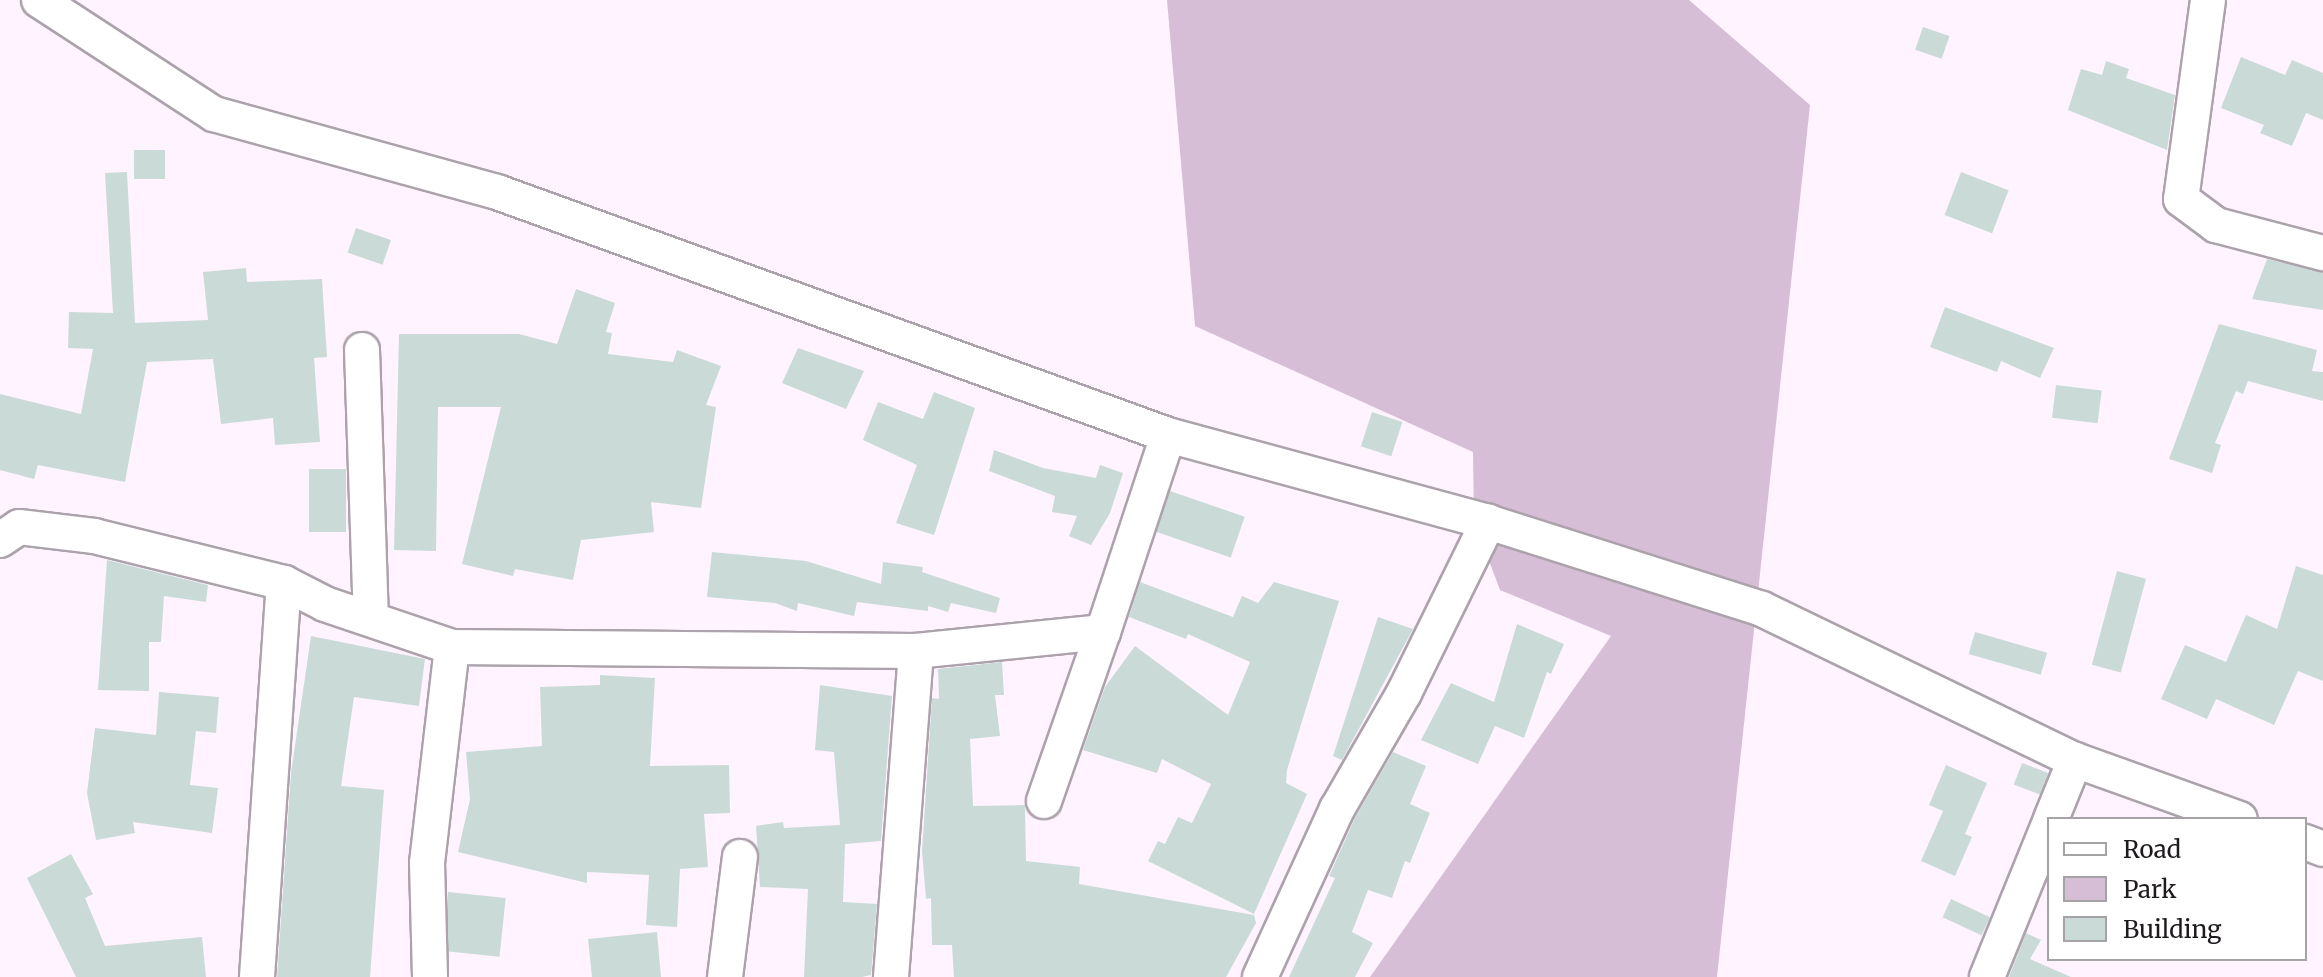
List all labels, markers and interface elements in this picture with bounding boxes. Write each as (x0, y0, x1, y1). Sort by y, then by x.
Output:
legend (2047, 817, 2307, 961)
text: Road (2123, 834, 2181, 865)
text: Park (2123, 874, 2176, 905)
text: Building (2123, 914, 2222, 945)

